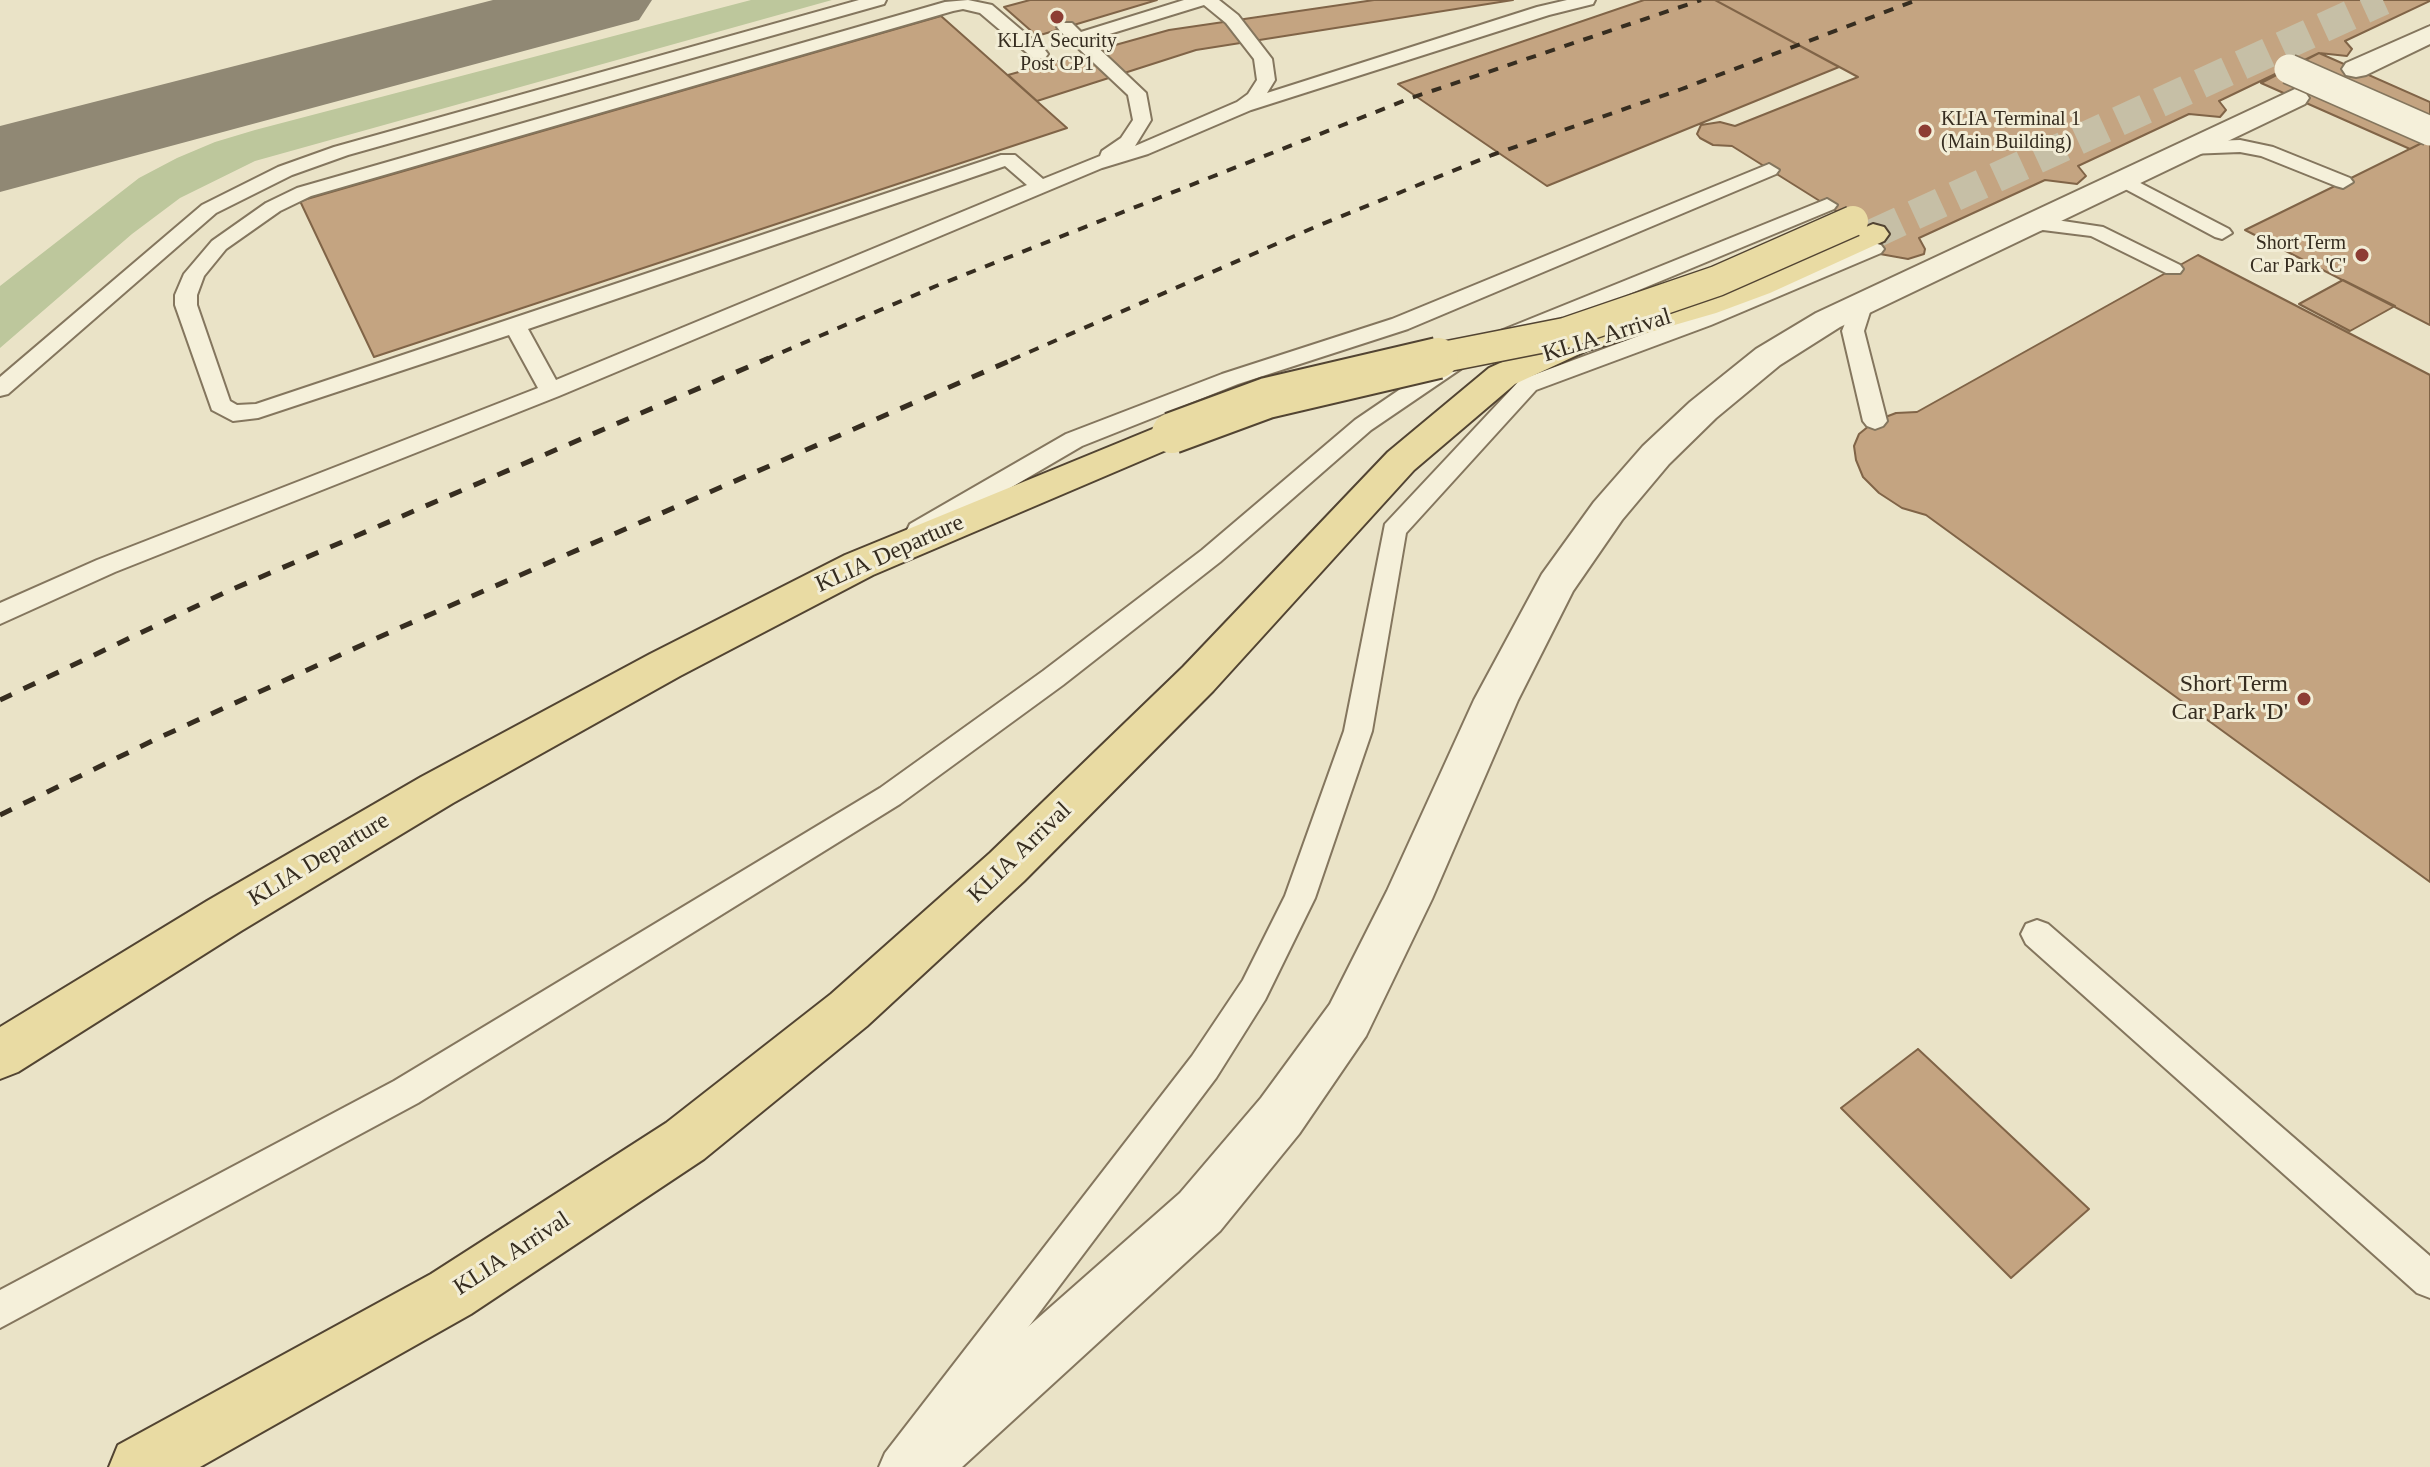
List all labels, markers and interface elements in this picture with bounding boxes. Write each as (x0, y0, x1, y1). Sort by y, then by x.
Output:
marker: KLIA Security Post CP1 (1048, 8, 1066, 26)
place label: KLIA Security Post CP1 (997, 30, 1117, 77)
place label: KLIA Terminal 1 (Main Building) (1941, 108, 2081, 155)
marker: KLIA Terminal 1 (Main Building) (1916, 122, 1934, 140)
place label: Short Term Car Park 'C' (2250, 232, 2346, 279)
marker: Short Term Car Park 'C' (2353, 246, 2371, 264)
street label: KLIA Arrival (1539, 303, 1675, 369)
street label: KLIA Departure (811, 508, 969, 600)
place label: Short Term Car Park 'D' (2171, 671, 2288, 727)
marker: Short Term Car Park 'D' (2295, 690, 2313, 708)
street label: KLIA Arrival (962, 797, 1078, 909)
street label: KLIA Departure (243, 807, 395, 913)
street label: KLIA Arrival (449, 1206, 575, 1302)

